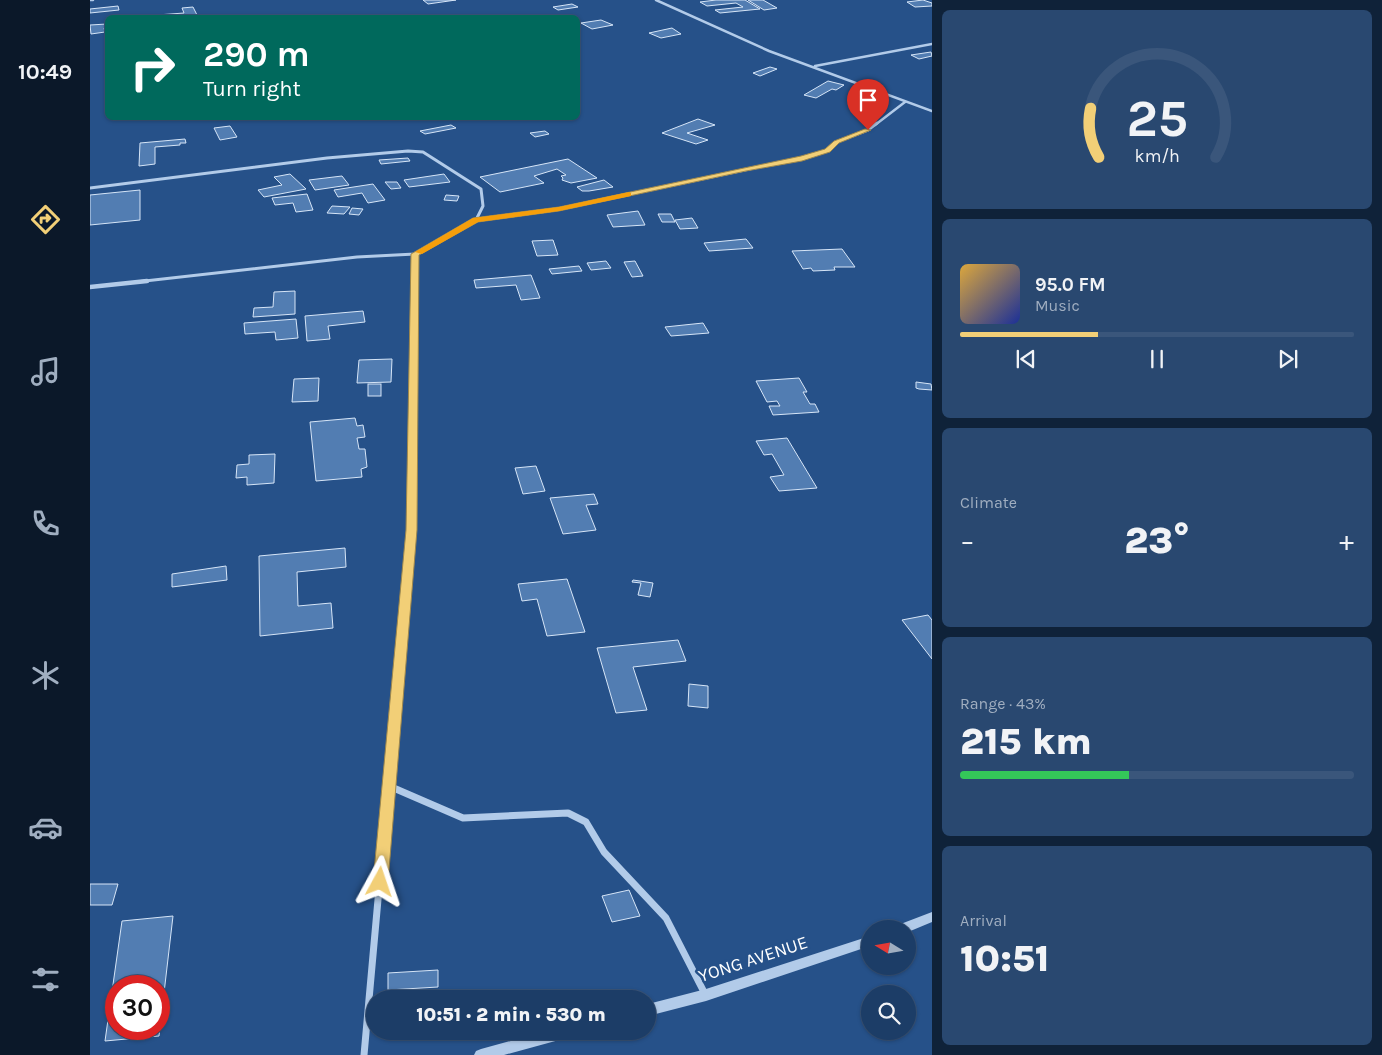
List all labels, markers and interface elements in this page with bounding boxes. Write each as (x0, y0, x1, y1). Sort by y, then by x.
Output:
text: 290 m (203, 34, 310, 75)
icon: right (120, 35, 185, 100)
text: 10:49 (18, 59, 72, 85)
text: Turn right (203, 76, 301, 102)
pin (847, 79, 889, 130)
icon: arrive (854, 86, 882, 114)
text: 25 (1126, 88, 1188, 149)
text: km/h (1134, 146, 1180, 167)
icon: directions (28, 202, 63, 237)
text: 95.0 FM (1035, 274, 1106, 296)
text: Music (1035, 296, 1080, 315)
icon: previous (1012, 345, 1040, 373)
icon: pause (1143, 345, 1171, 373)
icon: next (1274, 345, 1302, 373)
icon: music (28, 354, 63, 389)
text: Climate (960, 493, 1017, 512)
icon: phone (28, 506, 63, 541)
text: 23° (1124, 518, 1190, 563)
text: − (960, 524, 975, 557)
text: + (1339, 524, 1354, 557)
icon: climate (28, 658, 63, 693)
text: Range · 43% (960, 694, 1046, 713)
text: 215 km (960, 719, 1092, 764)
icon: car (28, 810, 63, 845)
position arrow (353, 855, 405, 907)
text: Arrival (960, 911, 1007, 930)
north arrow (861, 920, 916, 975)
map controls (861, 920, 916, 1040)
street label: YONG AVENUE (696, 931, 810, 987)
text: 10:51 (960, 936, 1049, 981)
icon: filters (28, 962, 63, 997)
speed limit sign: 30 (105, 975, 170, 1040)
button: search (861, 985, 916, 1040)
text: 10:51 · 2 min · 530 m (416, 1004, 606, 1026)

